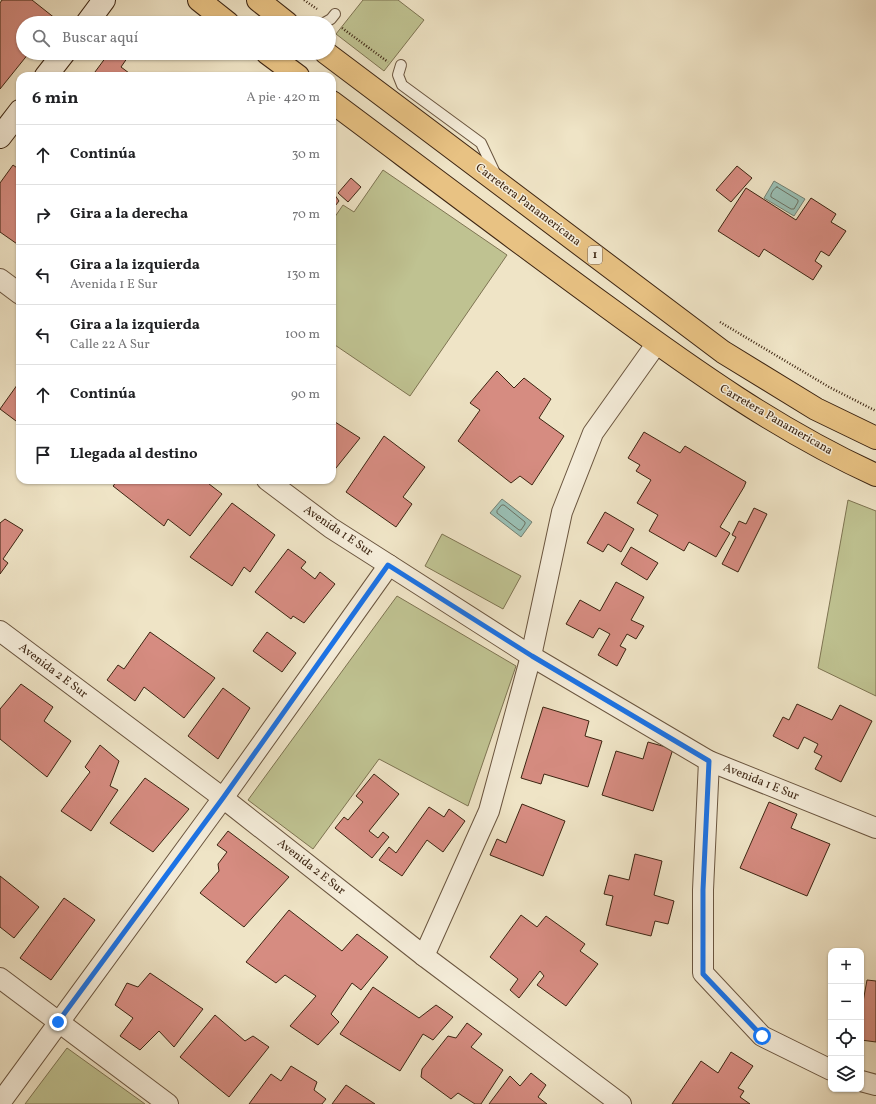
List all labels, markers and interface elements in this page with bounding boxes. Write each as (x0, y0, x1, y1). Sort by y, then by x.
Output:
search box (16, 16, 336, 60)
icon: search (30, 27, 52, 49)
text: Buscar aquí (62, 28, 138, 49)
text: 6 min (32, 87, 78, 110)
text: A pie · 420 m (246, 89, 320, 107)
icon: ahead (32, 144, 54, 166)
text: Continúa (70, 144, 136, 165)
text: 30 m (292, 146, 320, 164)
street label: Carretera Panamericana (472, 160, 584, 250)
icon: right (32, 204, 54, 226)
text: Gira a la derecha (70, 204, 188, 225)
text: 70 m (292, 206, 320, 224)
road number: 1 (588, 246, 602, 264)
text: Gira a la izquierda (70, 255, 200, 276)
icon: left (32, 264, 54, 286)
text: 130 m (287, 266, 320, 284)
text: Avenida 1 E Sur (70, 276, 157, 294)
text: Gira a la izquierda (70, 315, 200, 336)
icon: left (32, 324, 54, 346)
text: 100 m (285, 326, 320, 344)
text: Calle 22 A Sur (70, 336, 150, 354)
street label: Carretera Panamericana (716, 381, 836, 459)
icon: ahead (32, 384, 54, 406)
text: Continúa (70, 384, 136, 405)
text: 90 m (291, 386, 320, 404)
icon: arrive (32, 444, 54, 466)
text: Llegada al destino (70, 444, 198, 465)
street label: Avenida 1 E Sur (300, 502, 376, 560)
street label: Avenida 2 E Sur (15, 640, 91, 702)
street label: Avenida 1 E Sur (721, 759, 801, 805)
street label: Avenida 2 E Sur (274, 835, 348, 899)
map controls (828, 948, 864, 1092)
button: + (828, 948, 864, 984)
button: − (828, 984, 864, 1020)
route end (49, 1013, 67, 1031)
button: locate (828, 1020, 864, 1056)
route start (753, 1027, 771, 1045)
button: layers (828, 1056, 864, 1092)

